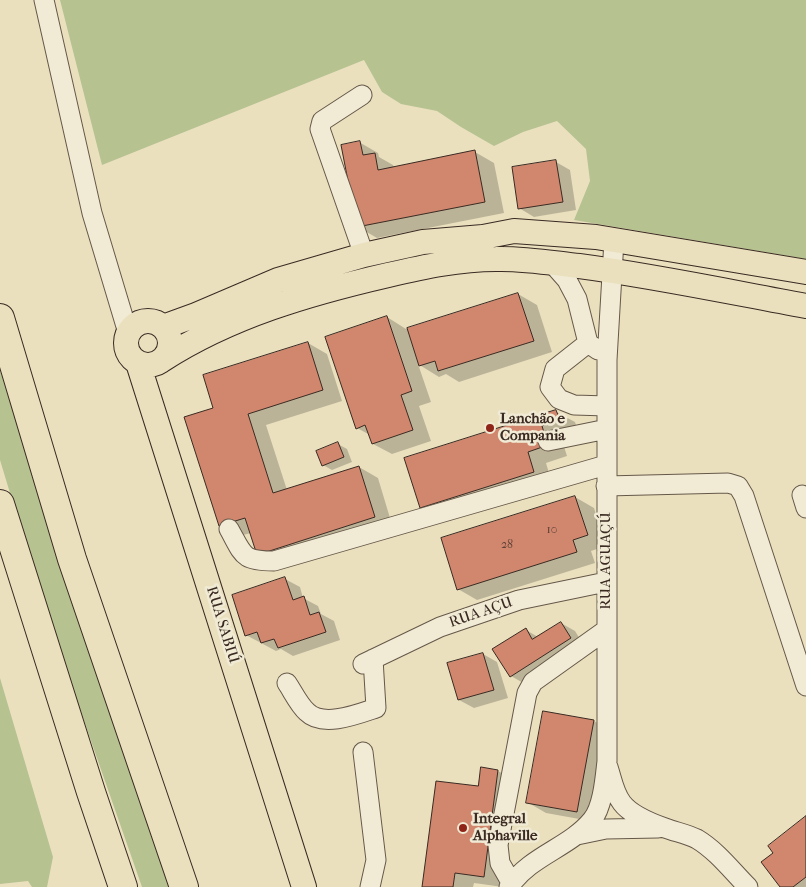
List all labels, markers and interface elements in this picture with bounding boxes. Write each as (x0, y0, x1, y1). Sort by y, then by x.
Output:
place label: Lanchão e Compania (500, 410, 565, 445)
marker: Lanchão e Compania (484, 422, 496, 434)
street label: RUA AGUAÇÚ (597, 512, 615, 610)
house number: 10 (547, 523, 557, 537)
house number: 28 (501, 538, 513, 552)
street label: RUA SABIÚ (202, 584, 242, 666)
street label: RUA AÇU (447, 594, 515, 632)
place label: Integral Alphaville (473, 810, 538, 845)
marker: Integral Alphaville (457, 822, 469, 834)

